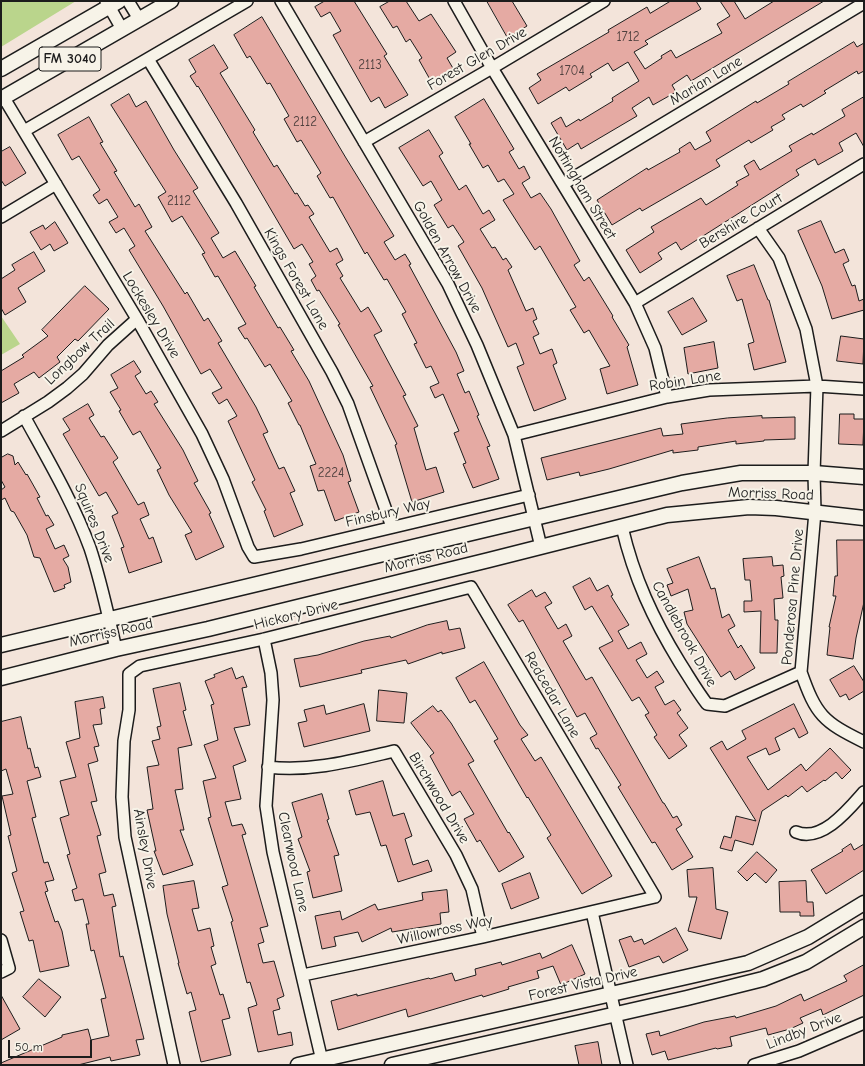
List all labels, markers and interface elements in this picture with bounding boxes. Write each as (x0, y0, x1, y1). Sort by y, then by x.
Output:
street label: Forest Glen Drive (424, 23, 530, 95)
house number: 1712 (616, 29, 640, 45)
road number: FM 3040 (39, 47, 101, 71)
street label: Marian Lane (666, 52, 746, 110)
house number: 2113 (358, 57, 382, 73)
house number: 1704 (559, 63, 585, 79)
house number: 2112 (293, 114, 317, 130)
street label: Nottingham Street (544, 133, 620, 243)
street label: Bershire Court (696, 189, 786, 253)
house number: 2112 (167, 193, 191, 209)
street label: Golden Arrow Drive (409, 198, 485, 316)
street label: Kings Forest Lane (260, 225, 332, 333)
street label: Lockesley Drive (118, 268, 184, 362)
street label: Longbow Trail (41, 315, 119, 389)
street label: Robin Lane (648, 366, 722, 396)
house number: 2224 (318, 465, 344, 481)
street label: Squires Drive (70, 481, 118, 565)
street label: Morriss Road (728, 484, 814, 504)
street label: Finsbury Way (344, 495, 432, 531)
street label: Ponderosa Pine Drive (778, 528, 808, 666)
street label: Morriss Road (382, 539, 470, 577)
street label: Candlebrook Drive (647, 578, 721, 690)
street label: Hickory Drive (252, 596, 340, 634)
street label: Morriss Road (67, 615, 155, 651)
street label: Redcedar Lane (520, 649, 584, 741)
street label: Birchwood Drive (405, 749, 473, 847)
street label: Ainsley Drive (129, 807, 161, 891)
street label: Clearwood Lane (274, 810, 312, 914)
street label: Willowross Way (396, 911, 494, 949)
street label: Forest Vista Drive (527, 963, 639, 1005)
street label: Lindby Drive (764, 1008, 844, 1054)
scale bar (10, 1032, 94, 1058)
text: 50 m (15, 1040, 43, 1054)

